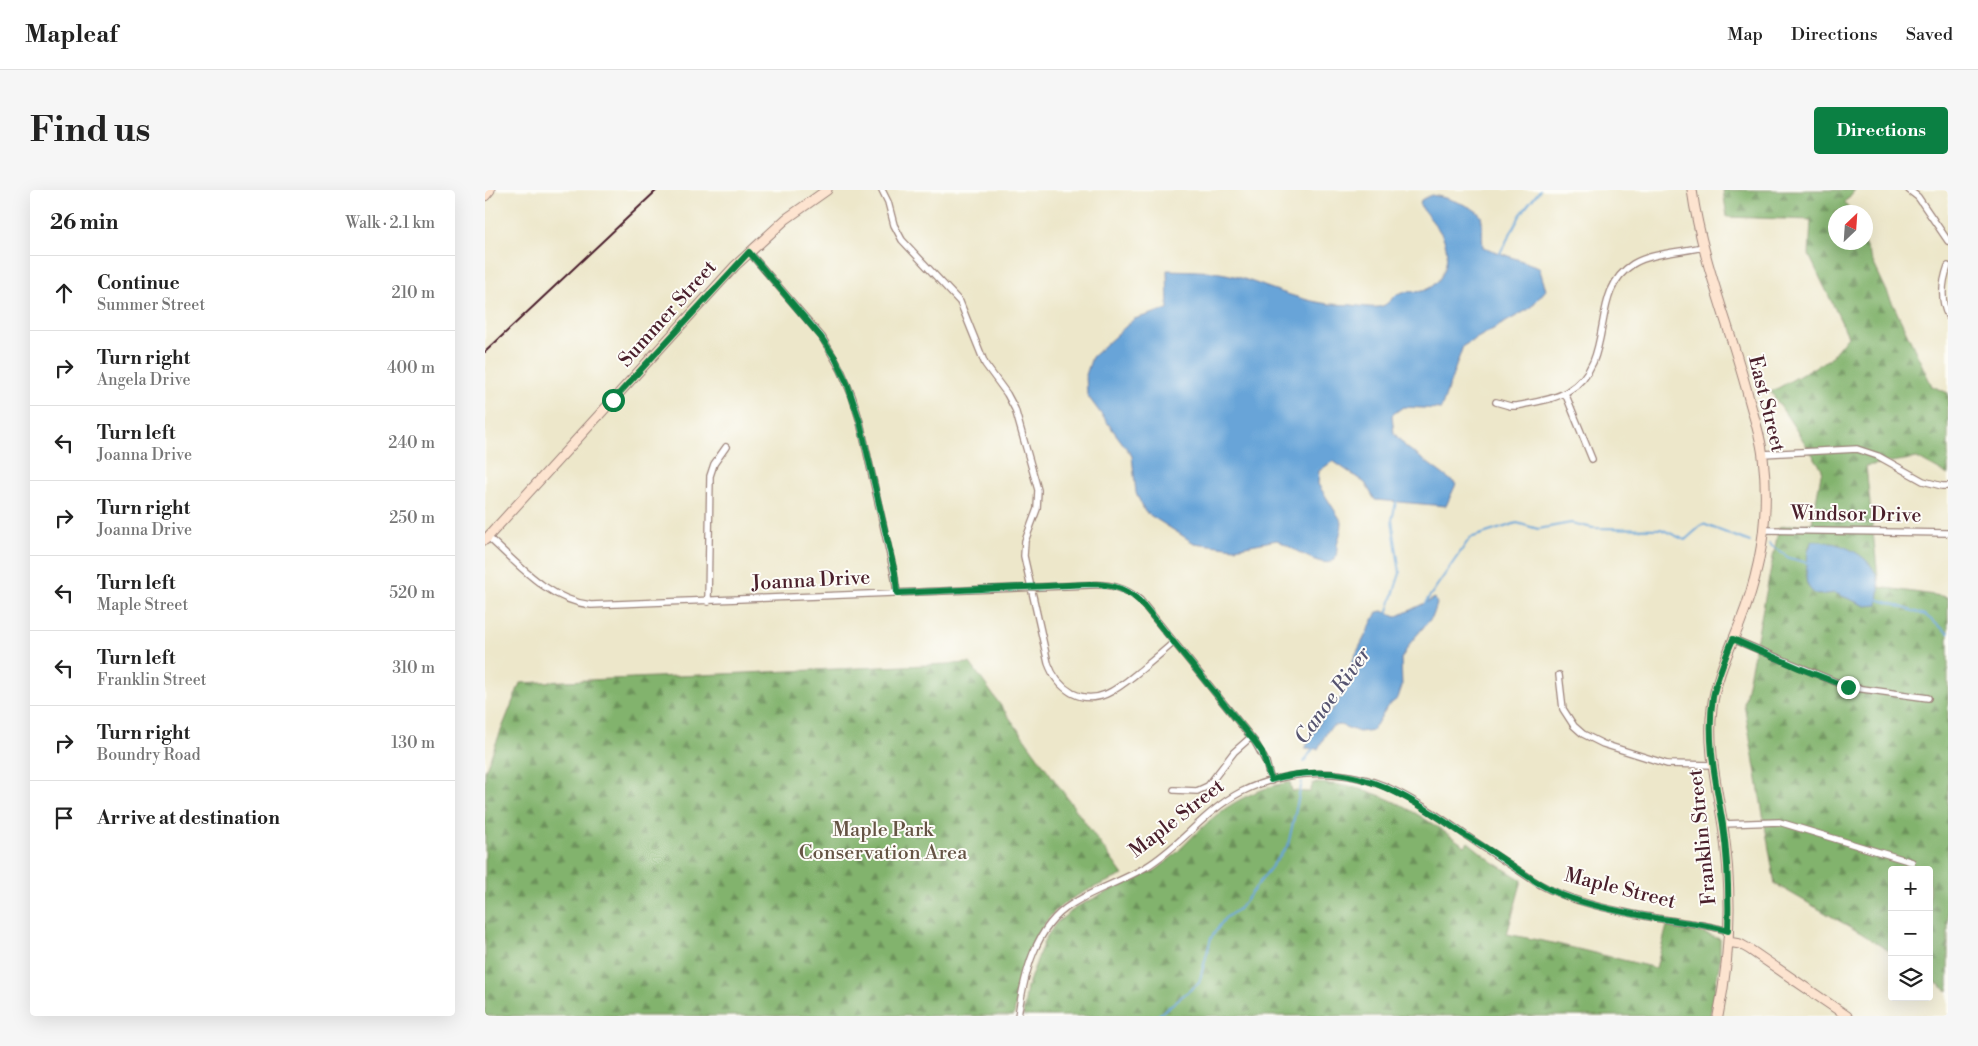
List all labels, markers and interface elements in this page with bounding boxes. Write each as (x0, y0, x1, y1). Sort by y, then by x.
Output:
text: Mapleaf (25, 20, 118, 50)
text: Map (1727, 23, 1763, 46)
text: Directions (1791, 23, 1878, 46)
text: Saved (1906, 23, 1953, 46)
button: Directions (1814, 107, 1948, 154)
text: Find us (30, 109, 150, 152)
north arrow (1828, 205, 1873, 250)
text: 26 min (50, 210, 118, 236)
text: Walk · 2.1 km (346, 213, 435, 233)
street label: Summer Street (614, 255, 722, 373)
text: Continue (97, 271, 180, 295)
icon: ahead (50, 279, 78, 307)
text: 210 m (391, 283, 435, 303)
text: Summer Street (97, 295, 205, 315)
text: Turn right (97, 346, 190, 370)
street label: East Street (1742, 353, 1790, 455)
icon: right (50, 354, 78, 382)
text: 400 m (387, 358, 435, 378)
text: Angela Drive (97, 370, 191, 390)
route start (602, 389, 625, 412)
text: Turn left (97, 421, 176, 445)
icon: left (50, 429, 78, 457)
text: 240 m (388, 433, 435, 453)
text: Joanna Drive (97, 445, 192, 465)
text: Turn right (97, 496, 190, 520)
street label: Windsor Drive (1789, 501, 1922, 529)
icon: right (50, 504, 78, 532)
text: 250 m (389, 508, 435, 528)
text: Joanna Drive (97, 520, 192, 540)
street label: Joanna Drive (750, 565, 871, 597)
text: Turn left (97, 571, 176, 595)
icon: left (50, 579, 78, 607)
text: 520 m (389, 583, 435, 603)
text: Maple Street (97, 595, 188, 615)
water label: Canoe River (1289, 642, 1378, 750)
text: Turn left (97, 646, 176, 670)
icon: left (50, 654, 78, 682)
text: 310 m (392, 658, 435, 678)
text: Franklin Street (97, 670, 206, 690)
route end (1837, 676, 1860, 699)
text: Turn right (97, 721, 190, 745)
icon: right (50, 729, 78, 757)
text: 130 m (391, 733, 435, 753)
text: Boundry Road (97, 745, 201, 765)
street label: Franklin Street (1683, 768, 1723, 906)
street label: Maple Street (1124, 774, 1230, 864)
icon: arrive (50, 804, 78, 832)
text: Arrive at destination (97, 806, 280, 830)
park label: Maple Park Conservation Area (799, 818, 968, 866)
street label: Maple Street (1562, 863, 1678, 915)
map controls (1888, 866, 1933, 1001)
button: + (1888, 866, 1933, 911)
button: − (1888, 911, 1933, 956)
button: layers (1888, 956, 1933, 1001)

